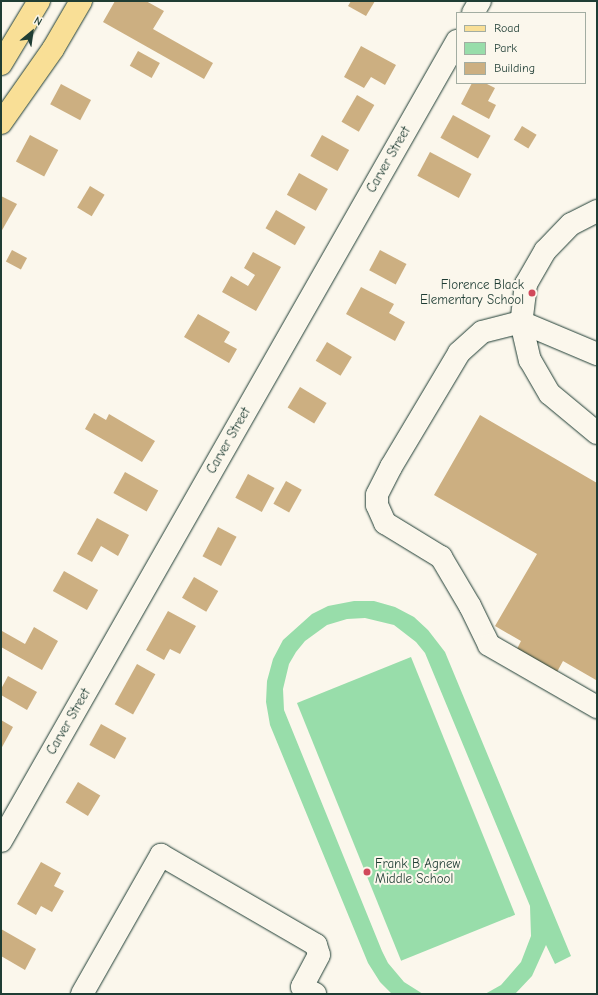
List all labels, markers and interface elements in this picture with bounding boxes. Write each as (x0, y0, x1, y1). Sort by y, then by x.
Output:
north arrow (12, 12, 52, 52)
legend (456, 12, 586, 84)
text: N (32, 14, 44, 28)
text: Road (494, 21, 520, 35)
text: Park (494, 41, 517, 55)
text: Building (494, 61, 535, 75)
street label: Carver Street (364, 124, 414, 196)
place label: Florence Black Elementary School (420, 278, 524, 309)
marker: Florence Black Elementary School (527, 288, 537, 298)
street label: Carver Street (204, 405, 254, 477)
street label: Carver Street (44, 686, 94, 758)
place label: Frank B Agnew Middle School (375, 857, 460, 888)
marker: Frank B Agnew Middle School (362, 867, 372, 877)

